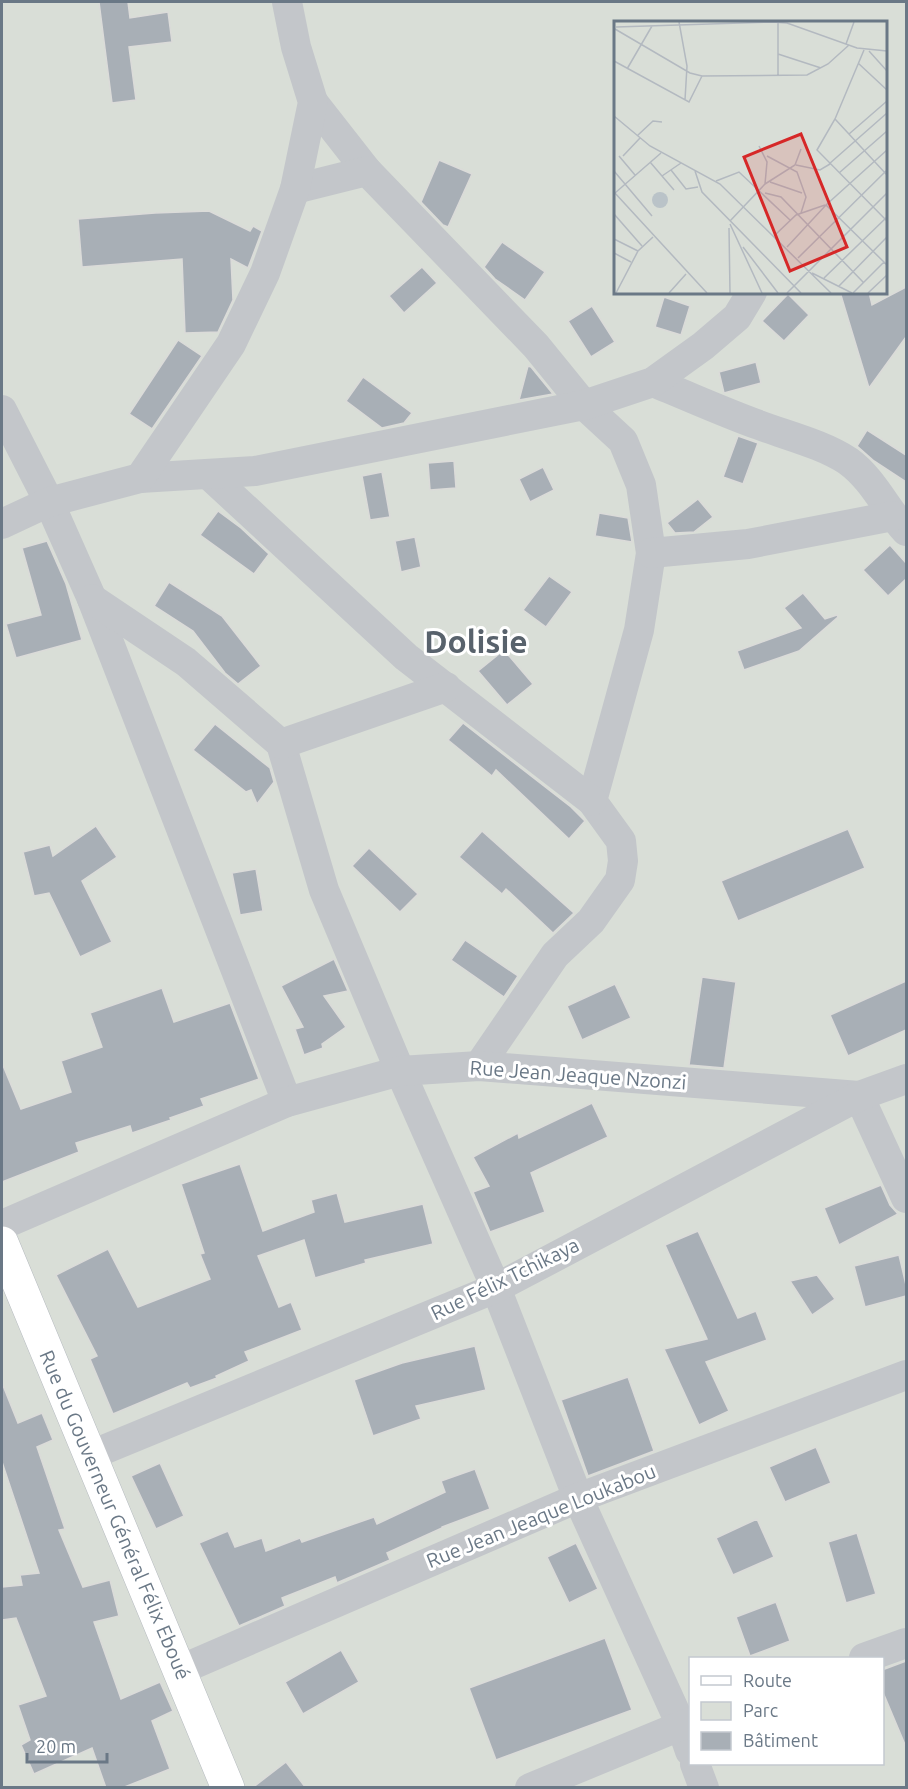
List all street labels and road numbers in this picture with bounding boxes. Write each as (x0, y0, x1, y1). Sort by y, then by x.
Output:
street label: Rue Jean Jeaque Nzonzi (469, 1055, 687, 1094)
street label: Rue Félix Tchikaya (427, 1233, 583, 1324)
street label: Rue du Gouverneur Général Félix Eboué (35, 1347, 196, 1683)
street label: Rue Jean Jeaque Loukabou (423, 1459, 659, 1572)

